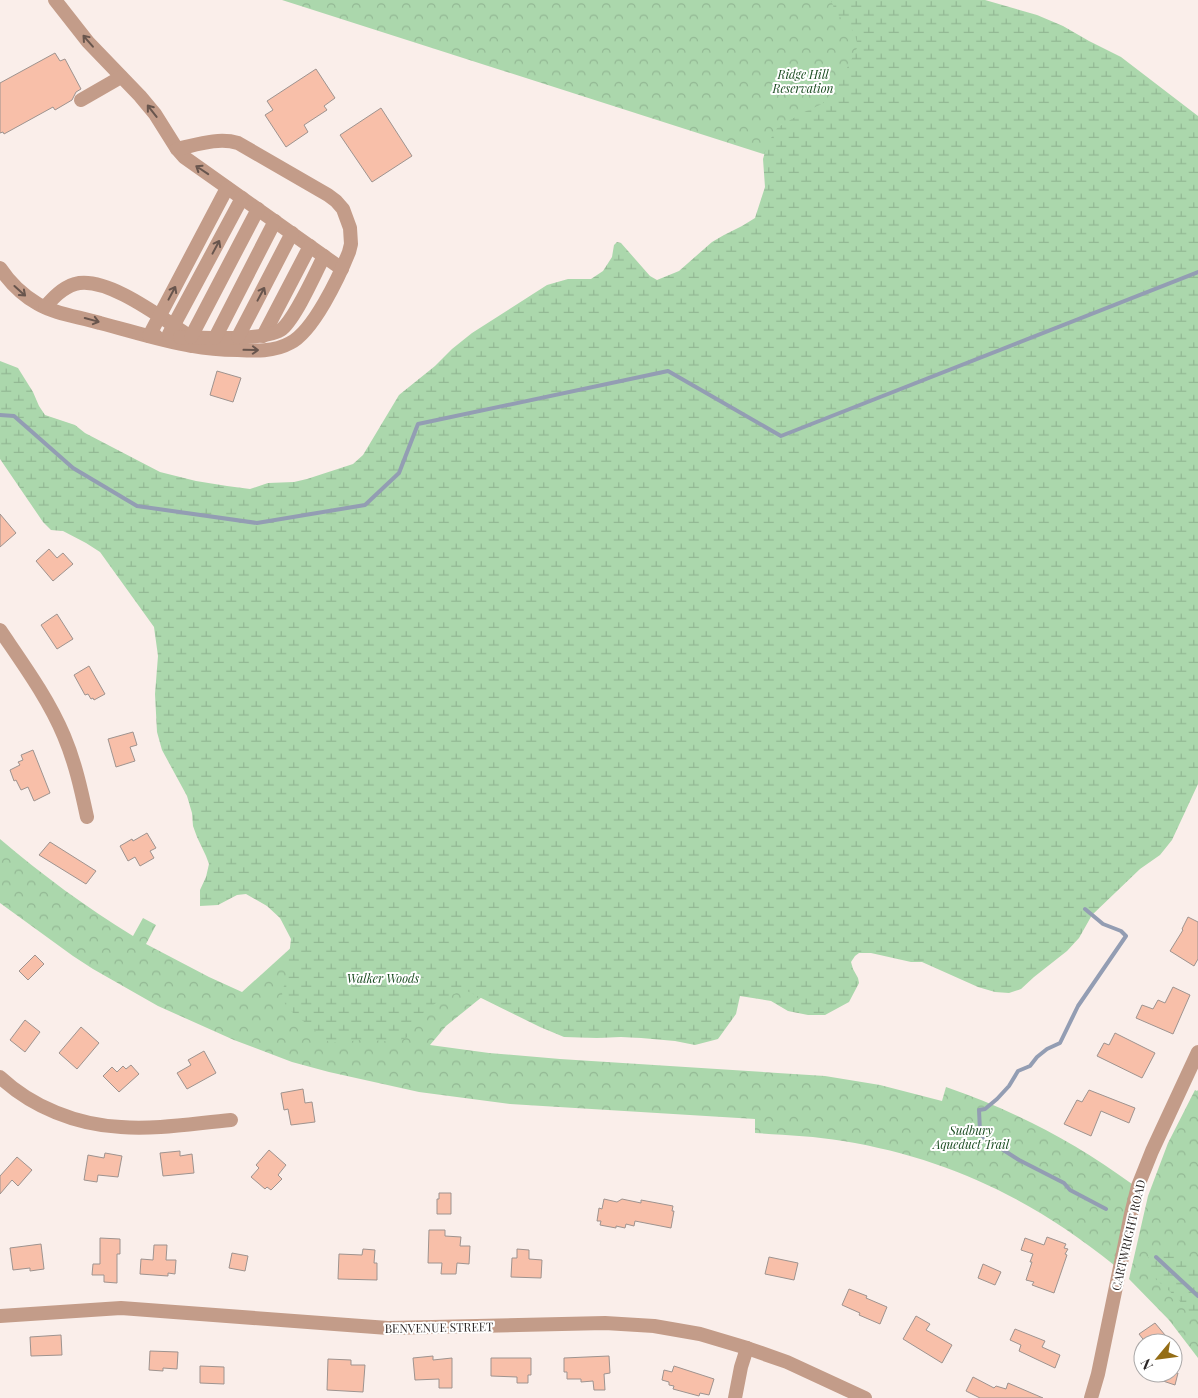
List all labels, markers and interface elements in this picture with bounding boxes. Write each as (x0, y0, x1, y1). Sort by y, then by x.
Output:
one-way arrow (83, 35, 94, 48)
park label: Ridge Hill Reservation (771, 66, 834, 96)
one-way arrow (146, 105, 157, 118)
one-way arrow (195, 165, 209, 175)
one-way arrow (211, 240, 221, 255)
one-way arrow (13, 285, 26, 297)
one-way arrow (167, 286, 177, 301)
one-way arrow (257, 287, 266, 302)
one-way arrow (83, 316, 99, 326)
one-way arrow (243, 346, 259, 355)
park label: Walker Woods (347, 970, 420, 986)
park label: Sudbury Aqueduct Trail (931, 1122, 1010, 1152)
street label: CARTWRIGHT ROAD (1107, 1178, 1149, 1292)
street label: BENVENUE STREET (384, 1318, 494, 1336)
north arrow (1133, 1333, 1183, 1383)
text: N (1135, 1356, 1157, 1374)

